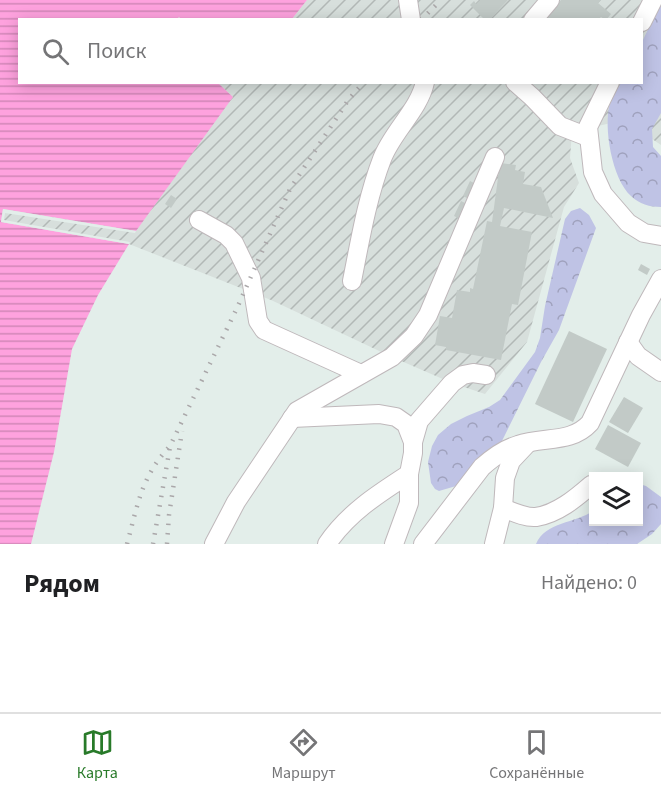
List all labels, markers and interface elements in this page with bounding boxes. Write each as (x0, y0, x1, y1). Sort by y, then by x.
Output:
search box (18, 18, 643, 84)
icon: search (39, 35, 72, 68)
text: Поиск (87, 35, 146, 67)
map controls (589, 472, 643, 526)
button: layers (589, 472, 643, 526)
text: Рядом (24, 565, 100, 602)
text: Найдено: 0 (541, 569, 637, 597)
tab: Карта (77, 726, 118, 784)
tab: Маршрут (271, 726, 336, 784)
tab: Сохранённые (489, 726, 584, 784)

